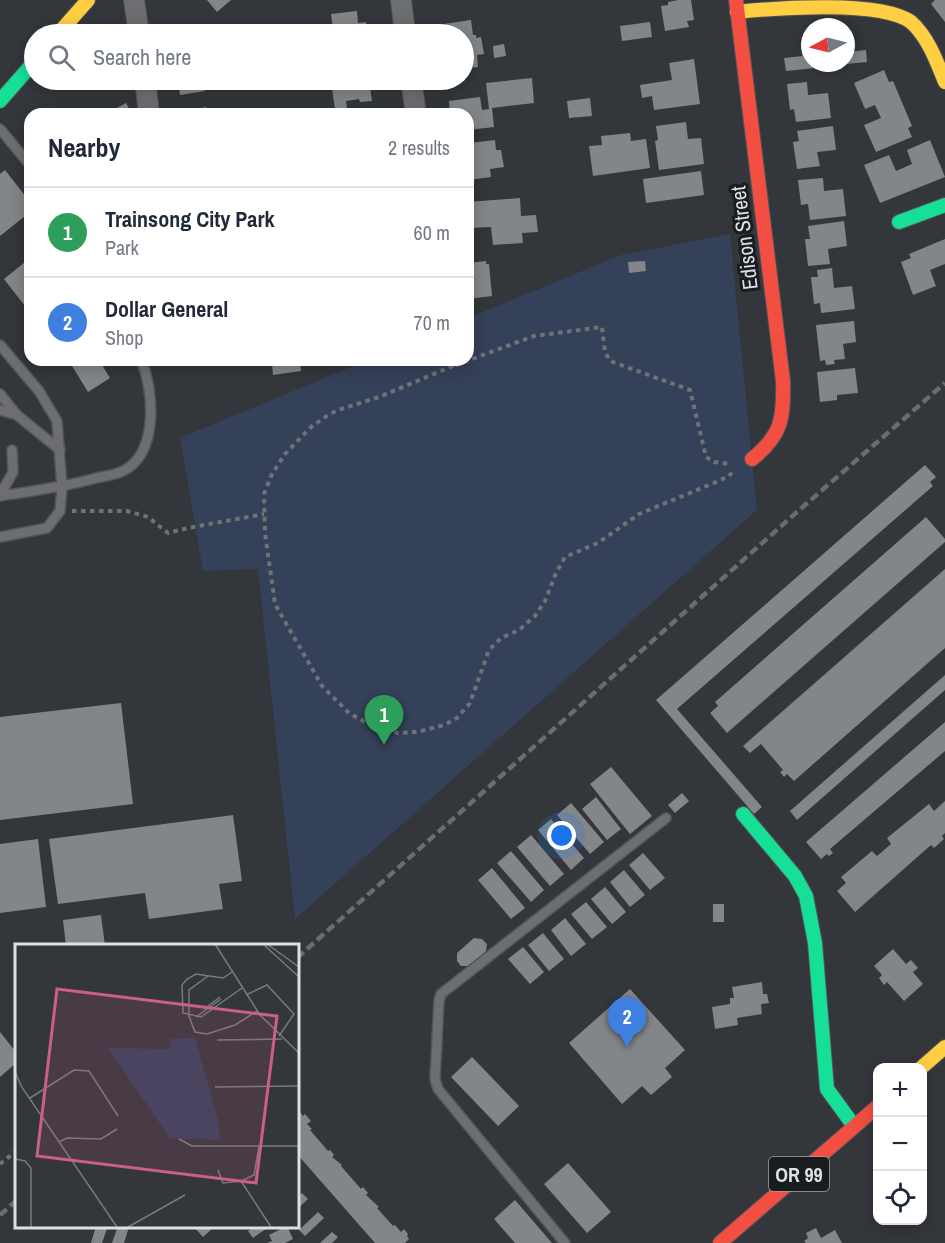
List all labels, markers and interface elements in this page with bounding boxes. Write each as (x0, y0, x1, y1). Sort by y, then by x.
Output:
north arrow (801, 18, 855, 72)
search box (24, 24, 474, 90)
icon: search (45, 41, 78, 74)
text: Search here (93, 42, 191, 72)
text: Nearby (48, 130, 120, 165)
text: 2 results (388, 134, 450, 161)
street label: Edison Street (723, 184, 765, 292)
text: Trainsong City Park (105, 204, 274, 234)
text: 1 (63, 219, 72, 246)
text: 60 m (414, 219, 450, 246)
text: Park (105, 234, 139, 261)
text: Dollar General (105, 294, 228, 324)
text: 2 (63, 309, 72, 336)
text: 70 m (414, 309, 450, 336)
text: Shop (105, 324, 143, 351)
pin: 1 (364, 696, 404, 745)
your location (547, 821, 576, 850)
inset map (15, 944, 298, 1228)
pin: 2 (608, 998, 646, 1047)
map controls (873, 1063, 927, 1225)
button: + (873, 1063, 927, 1117)
button: − (873, 1117, 927, 1171)
road number: OR 99 (769, 1157, 829, 1191)
button: locate (873, 1171, 927, 1225)

